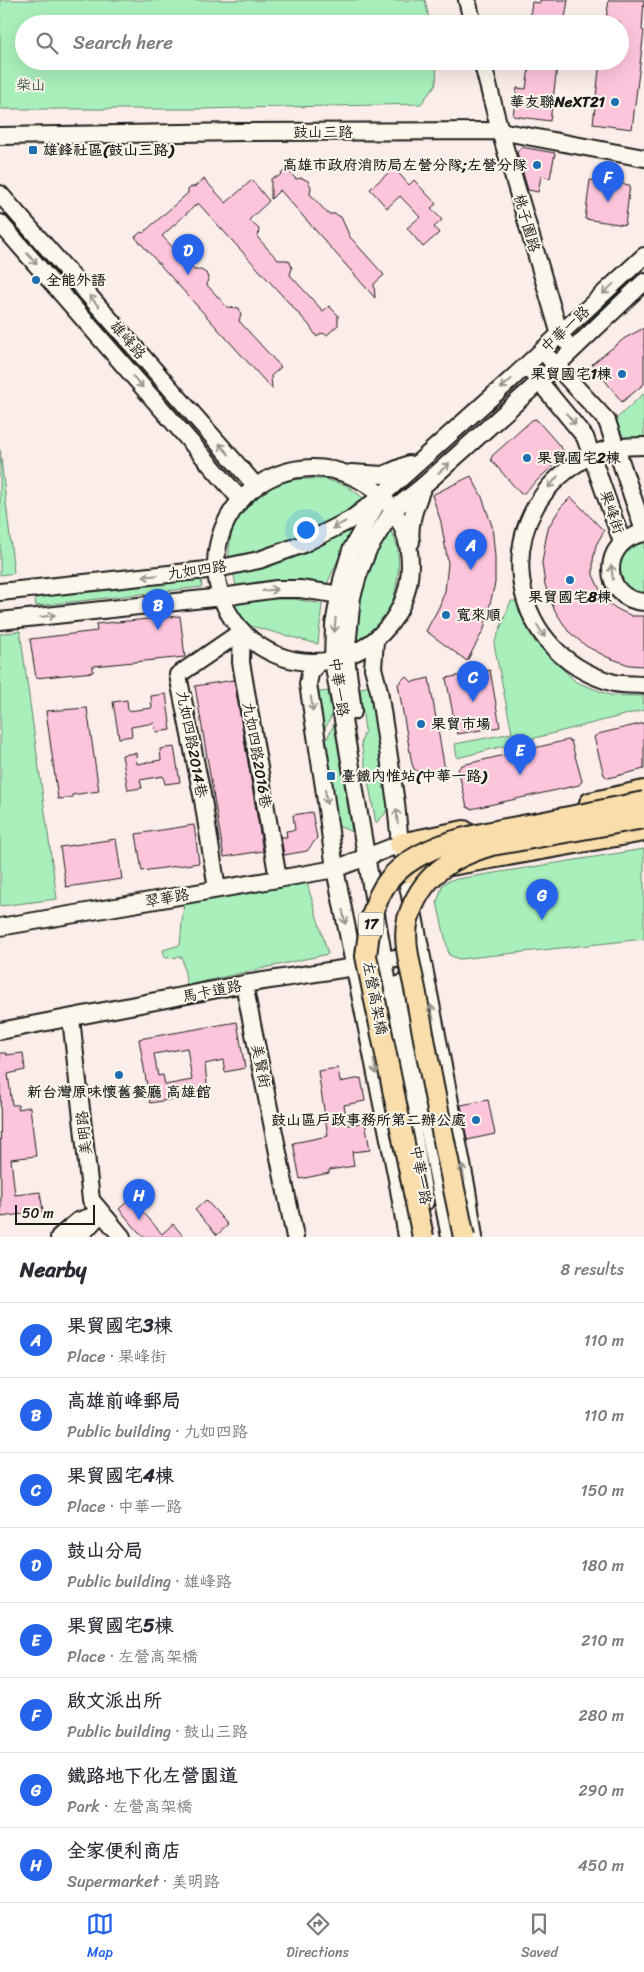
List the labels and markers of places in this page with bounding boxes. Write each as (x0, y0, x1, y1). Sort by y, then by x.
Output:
place label: 華友聯NeXT21 (509, 89, 606, 115)
marker: 華友聯NeXT21 (609, 96, 621, 108)
place label: 雄鋒社區(鼓山三路) (43, 137, 175, 163)
marker: 雄鋒社區(鼓山三路) (27, 144, 39, 156)
place label: 高雄市政府消防局左營分隊;左營分隊 (282, 152, 527, 178)
marker: 高雄市政府消防局左營分隊;左營分隊 (531, 159, 543, 171)
pin: F (592, 161, 624, 202)
pin: D (172, 234, 204, 275)
place label: 全能外語 (46, 267, 106, 293)
marker: 全能外語 (30, 274, 42, 286)
place label: 果貿國宅1棟 (531, 361, 612, 387)
marker: 果貿國宅1棟 (616, 368, 628, 380)
place label: 果貿國宅2棟 (537, 445, 621, 471)
marker: 果貿國宅2棟 (521, 452, 533, 464)
pin: A (455, 529, 487, 570)
marker: 果貿國宅8棟 (564, 574, 576, 586)
place label: 果貿國宅8棟 (528, 584, 612, 610)
pin: B (142, 589, 174, 630)
place label: 寬來順 (456, 602, 501, 628)
marker: 寬來順 (440, 609, 452, 621)
pin: C (457, 661, 489, 702)
place label: 果貿市場 (431, 711, 491, 737)
marker: 果貿市場 (415, 718, 427, 730)
pin: E (504, 734, 536, 775)
place label: 臺鐵內惟站(中華一路) (341, 763, 488, 789)
marker: 臺鐵內惟站(中華一路) (325, 770, 337, 782)
pin: G (526, 879, 558, 920)
marker: 新台灣原味懷舊餐廳 高雄館 (113, 1069, 125, 1081)
place label: 新台灣原味懷舊餐廳 高雄館 (27, 1079, 211, 1105)
place label: 鼓山區戶政事務所第二辦公處 (271, 1107, 466, 1133)
marker: 鼓山區戶政事務所第二辦公處 (470, 1114, 482, 1126)
pin: H (123, 1179, 155, 1220)

